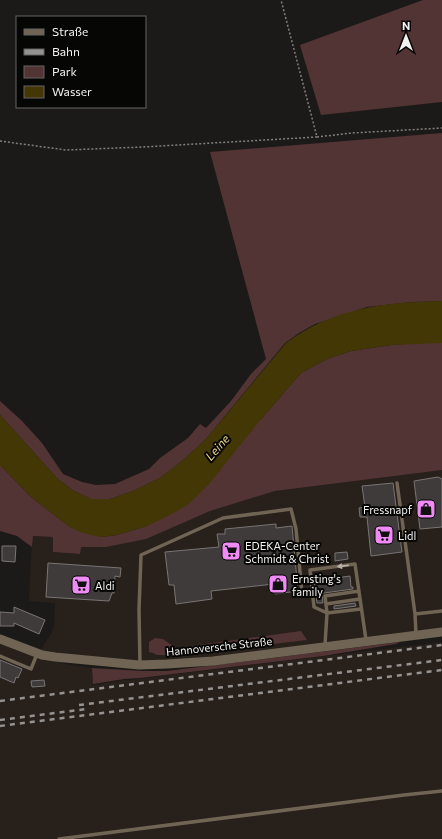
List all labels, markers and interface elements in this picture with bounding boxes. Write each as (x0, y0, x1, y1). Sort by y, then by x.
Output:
legend (16, 16, 146, 108)
north arrow (386, 16, 426, 56)
text: N (402, 19, 410, 32)
text: Straße (52, 24, 88, 38)
text: Bahn (52, 44, 80, 58)
text: Park (52, 64, 78, 78)
text: Wasser (52, 84, 92, 98)
water label: Leine (202, 431, 232, 463)
shop icon: Fressnapf (415, 498, 437, 520)
place label: Fressnapf (363, 503, 413, 516)
supermarket icon: Lidl (373, 524, 395, 546)
place label: Lidl (398, 529, 416, 542)
place label: EDEKA-Center Schmidt & Christ (245, 539, 330, 565)
supermarket icon: EDEKA-Center Schmidt & Christ (220, 540, 242, 562)
one-way arrow (337, 563, 349, 569)
place label: Ernsting's family (292, 572, 341, 598)
shop icon: Ernsting's family (267, 573, 289, 595)
supermarket icon: Aldi (70, 574, 92, 596)
place label: Aldi (95, 579, 115, 592)
street label: Hannoversche Straße (165, 634, 273, 658)

